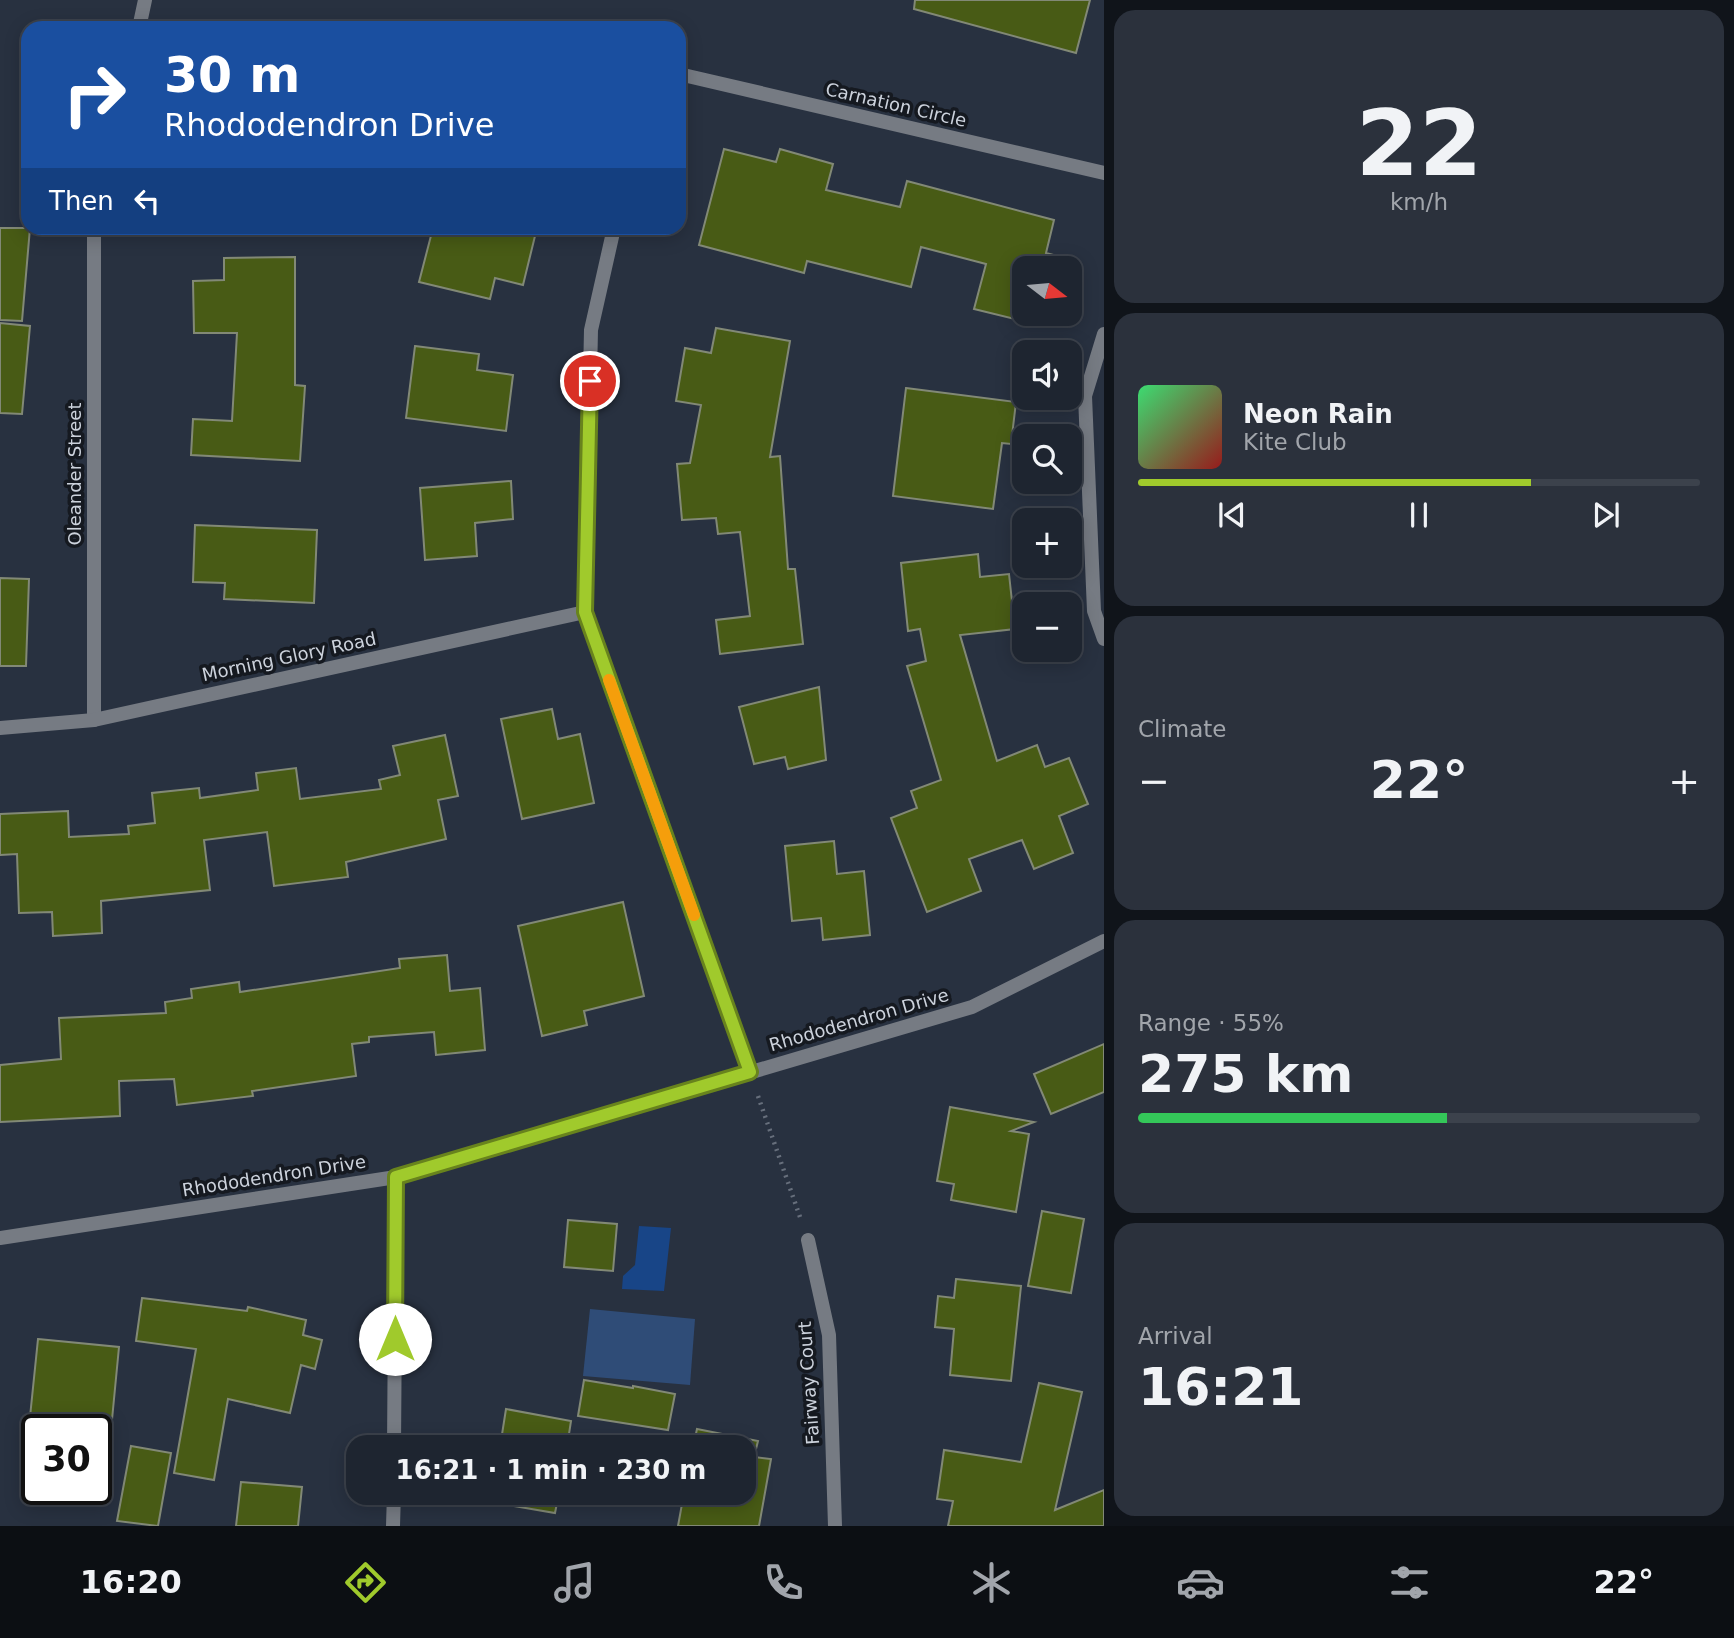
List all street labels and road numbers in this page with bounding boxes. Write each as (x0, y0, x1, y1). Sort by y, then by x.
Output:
street label: Carnation Circle (824, 78, 969, 131)
street label: Oleander Street (64, 403, 85, 546)
street label: Morning Glory Road (200, 628, 378, 685)
street label: Rhododendron Drive (767, 984, 951, 1055)
street label: Rhododendron Drive (181, 1151, 367, 1200)
street label: Fairway Court (794, 1321, 823, 1445)

